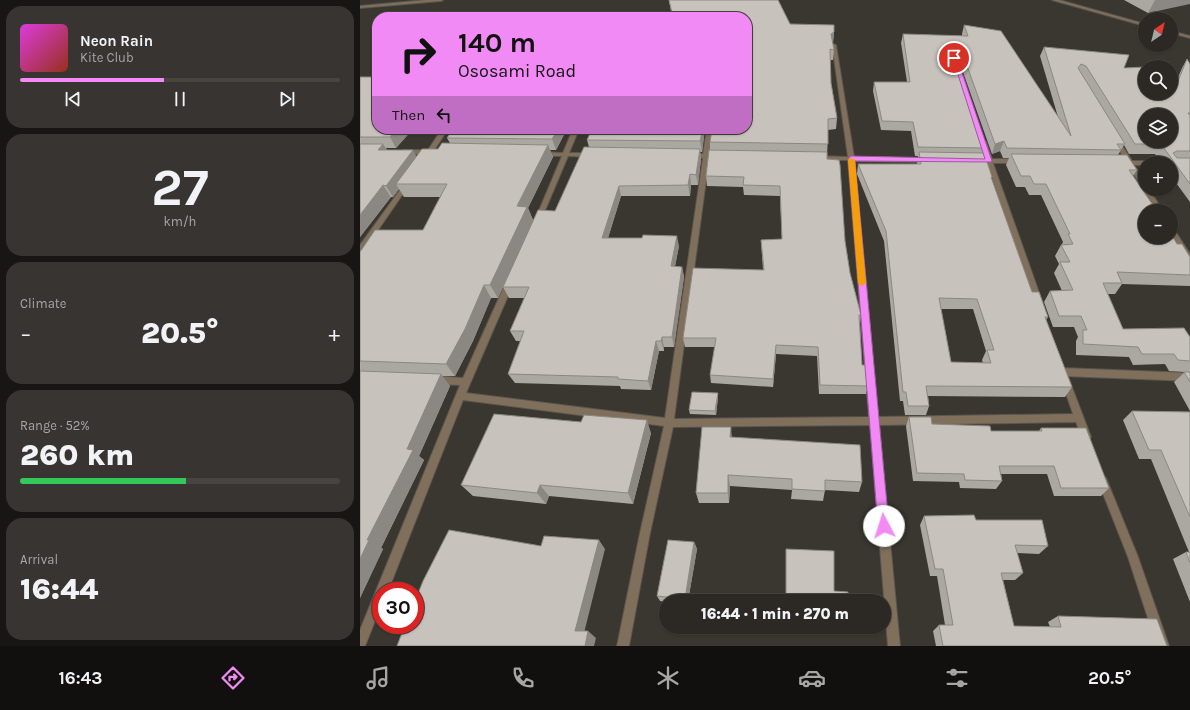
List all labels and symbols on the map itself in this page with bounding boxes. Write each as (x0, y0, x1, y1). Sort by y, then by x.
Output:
north arrow (1138, 12, 1178, 52)
pin (937, 41, 971, 75)
position arrow (863, 505, 905, 547)
speed limit sign: 30 (372, 582, 424, 634)

